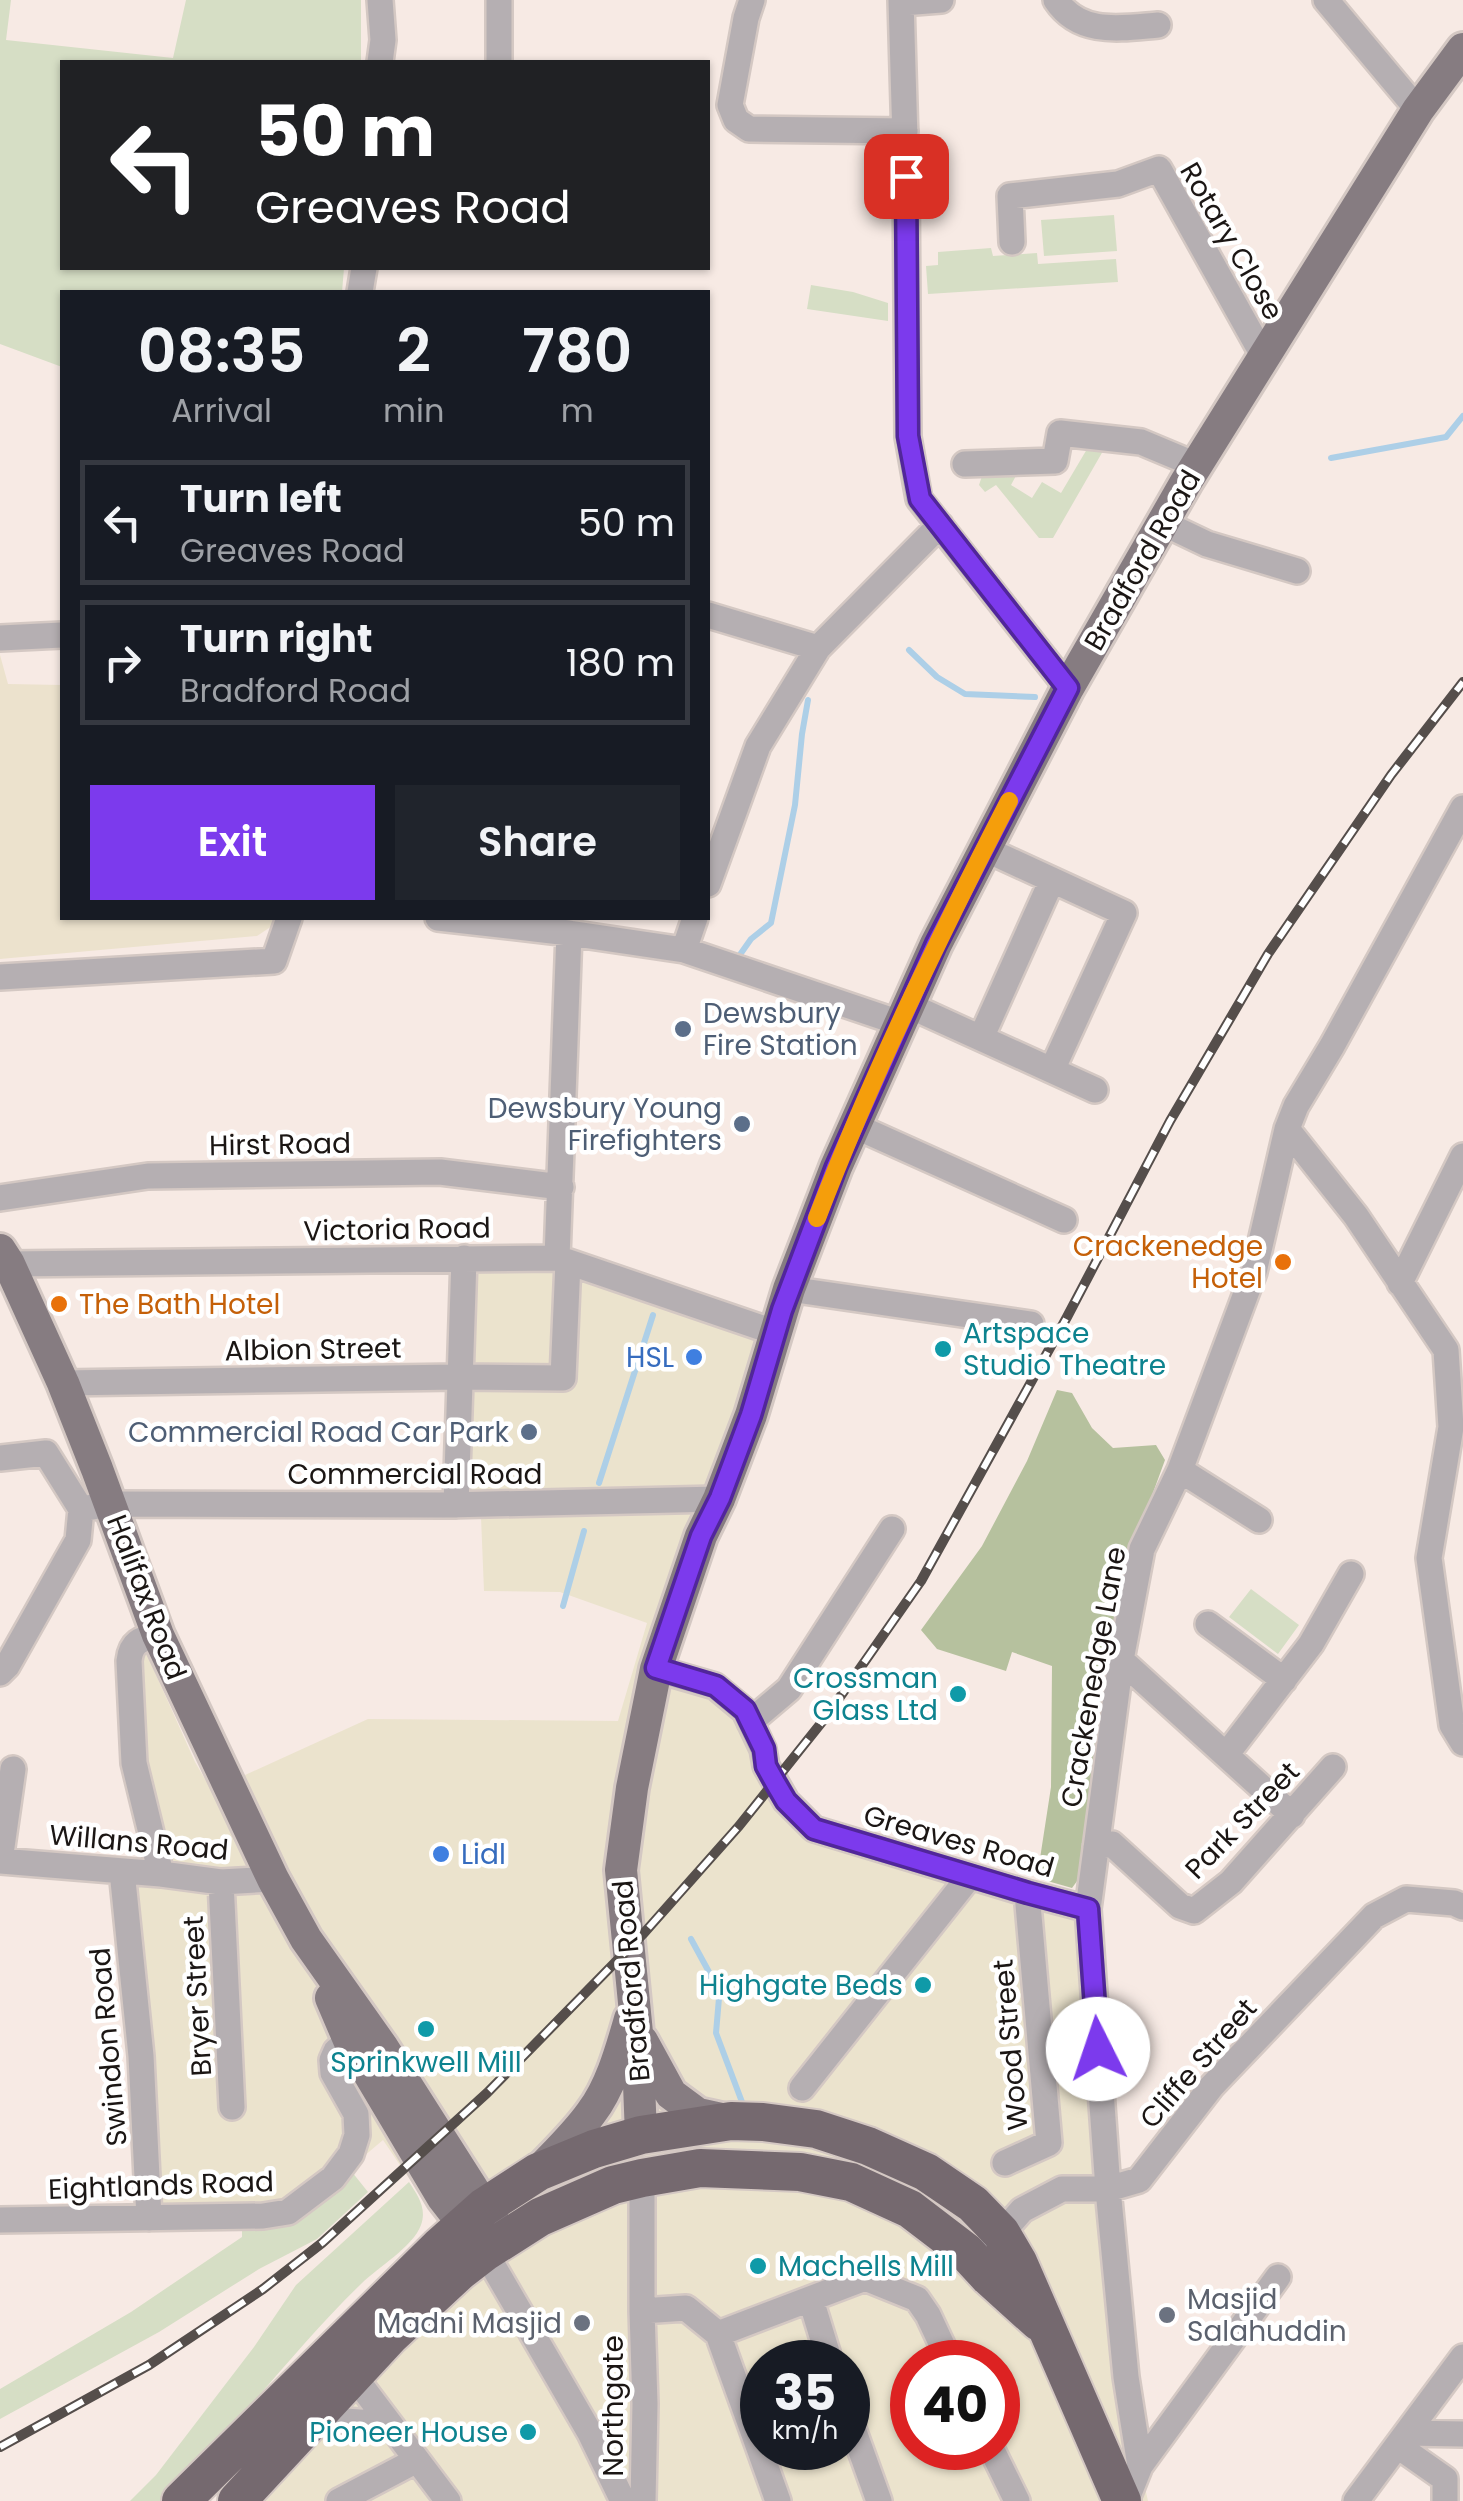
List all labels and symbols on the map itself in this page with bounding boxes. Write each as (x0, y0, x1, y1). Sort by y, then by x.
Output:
pin (864, 134, 949, 219)
street label: Rotary Close (1171, 155, 1292, 327)
street label: Bradford Road (1075, 463, 1210, 658)
place label: Dewsbury Fire Station (703, 994, 858, 1065)
marker: Dewsbury Fire Station (672, 1018, 694, 1040)
place label: Dewsbury Young Firefighters (488, 1089, 722, 1160)
marker: Dewsbury Young Firefighters (731, 1113, 753, 1135)
street label: Hirst Road (209, 1124, 351, 1165)
street label: Victoria Road (303, 1208, 491, 1251)
place label: Crackenedge Hotel (1073, 1227, 1263, 1298)
marker: Crackenedge Hotel (1272, 1251, 1294, 1273)
place label: The Bath Hotel (79, 1285, 280, 1324)
marker: The Bath Hotel (48, 1293, 70, 1315)
place label: Artspace Studio Theatre (963, 1314, 1166, 1385)
street label: Albion Street (224, 1328, 402, 1371)
place label: HSL (626, 1338, 674, 1377)
marker: Artspace Studio Theatre (932, 1338, 954, 1360)
marker: HSL (683, 1346, 705, 1368)
place label: Commercial Road Car Park (128, 1413, 510, 1452)
marker: Commercial Road Car Park (518, 1421, 540, 1443)
street label: Commercial Road (288, 1455, 543, 1494)
street label: Halifax Road (97, 1509, 196, 1685)
street label: Crackenedge Lane (1051, 1544, 1136, 1810)
place label: Crossman Glass Ltd (793, 1659, 938, 1730)
marker: Crossman Glass Ltd (947, 1683, 969, 1705)
street label: Park Street (1176, 1753, 1308, 1888)
street label: Greaves Road (859, 1796, 1059, 1887)
street label: Willans Road (48, 1815, 230, 1870)
place label: Lidl (461, 1835, 506, 1874)
marker: Lidl (430, 1843, 452, 1865)
street label: Bradford Road (603, 1879, 660, 2083)
street label: Bryer Street (174, 1915, 221, 2077)
street label: Swindon Road (80, 1946, 137, 2148)
street label: Wood Street (984, 1958, 1037, 2132)
place label: Highgate Beds (699, 1966, 903, 2005)
marker: Highgate Beds (912, 1974, 934, 1996)
street label: Cliffe Street (1131, 1990, 1266, 2137)
position arrow (1046, 1997, 1150, 2101)
marker: Sprinkwell Mill (415, 2018, 437, 2040)
place label: Sprinkwell Mill (330, 2043, 522, 2082)
street label: Eightlands Road (47, 2162, 275, 2209)
place label: Machells Mill (778, 2247, 954, 2286)
marker: Machells Mill (747, 2255, 769, 2277)
place label: Masjid Salahuddin (1187, 2280, 1347, 2351)
place label: Madni Masjid (377, 2304, 562, 2343)
marker: Masjid Salahuddin (1156, 2304, 1178, 2326)
marker: Madni Masjid (571, 2312, 593, 2334)
street label: Northgate (594, 2335, 633, 2477)
speed limit sign: 40 (890, 2340, 1020, 2470)
place label: Pioneer House (309, 2413, 508, 2452)
marker: Pioneer House (517, 2421, 539, 2443)

